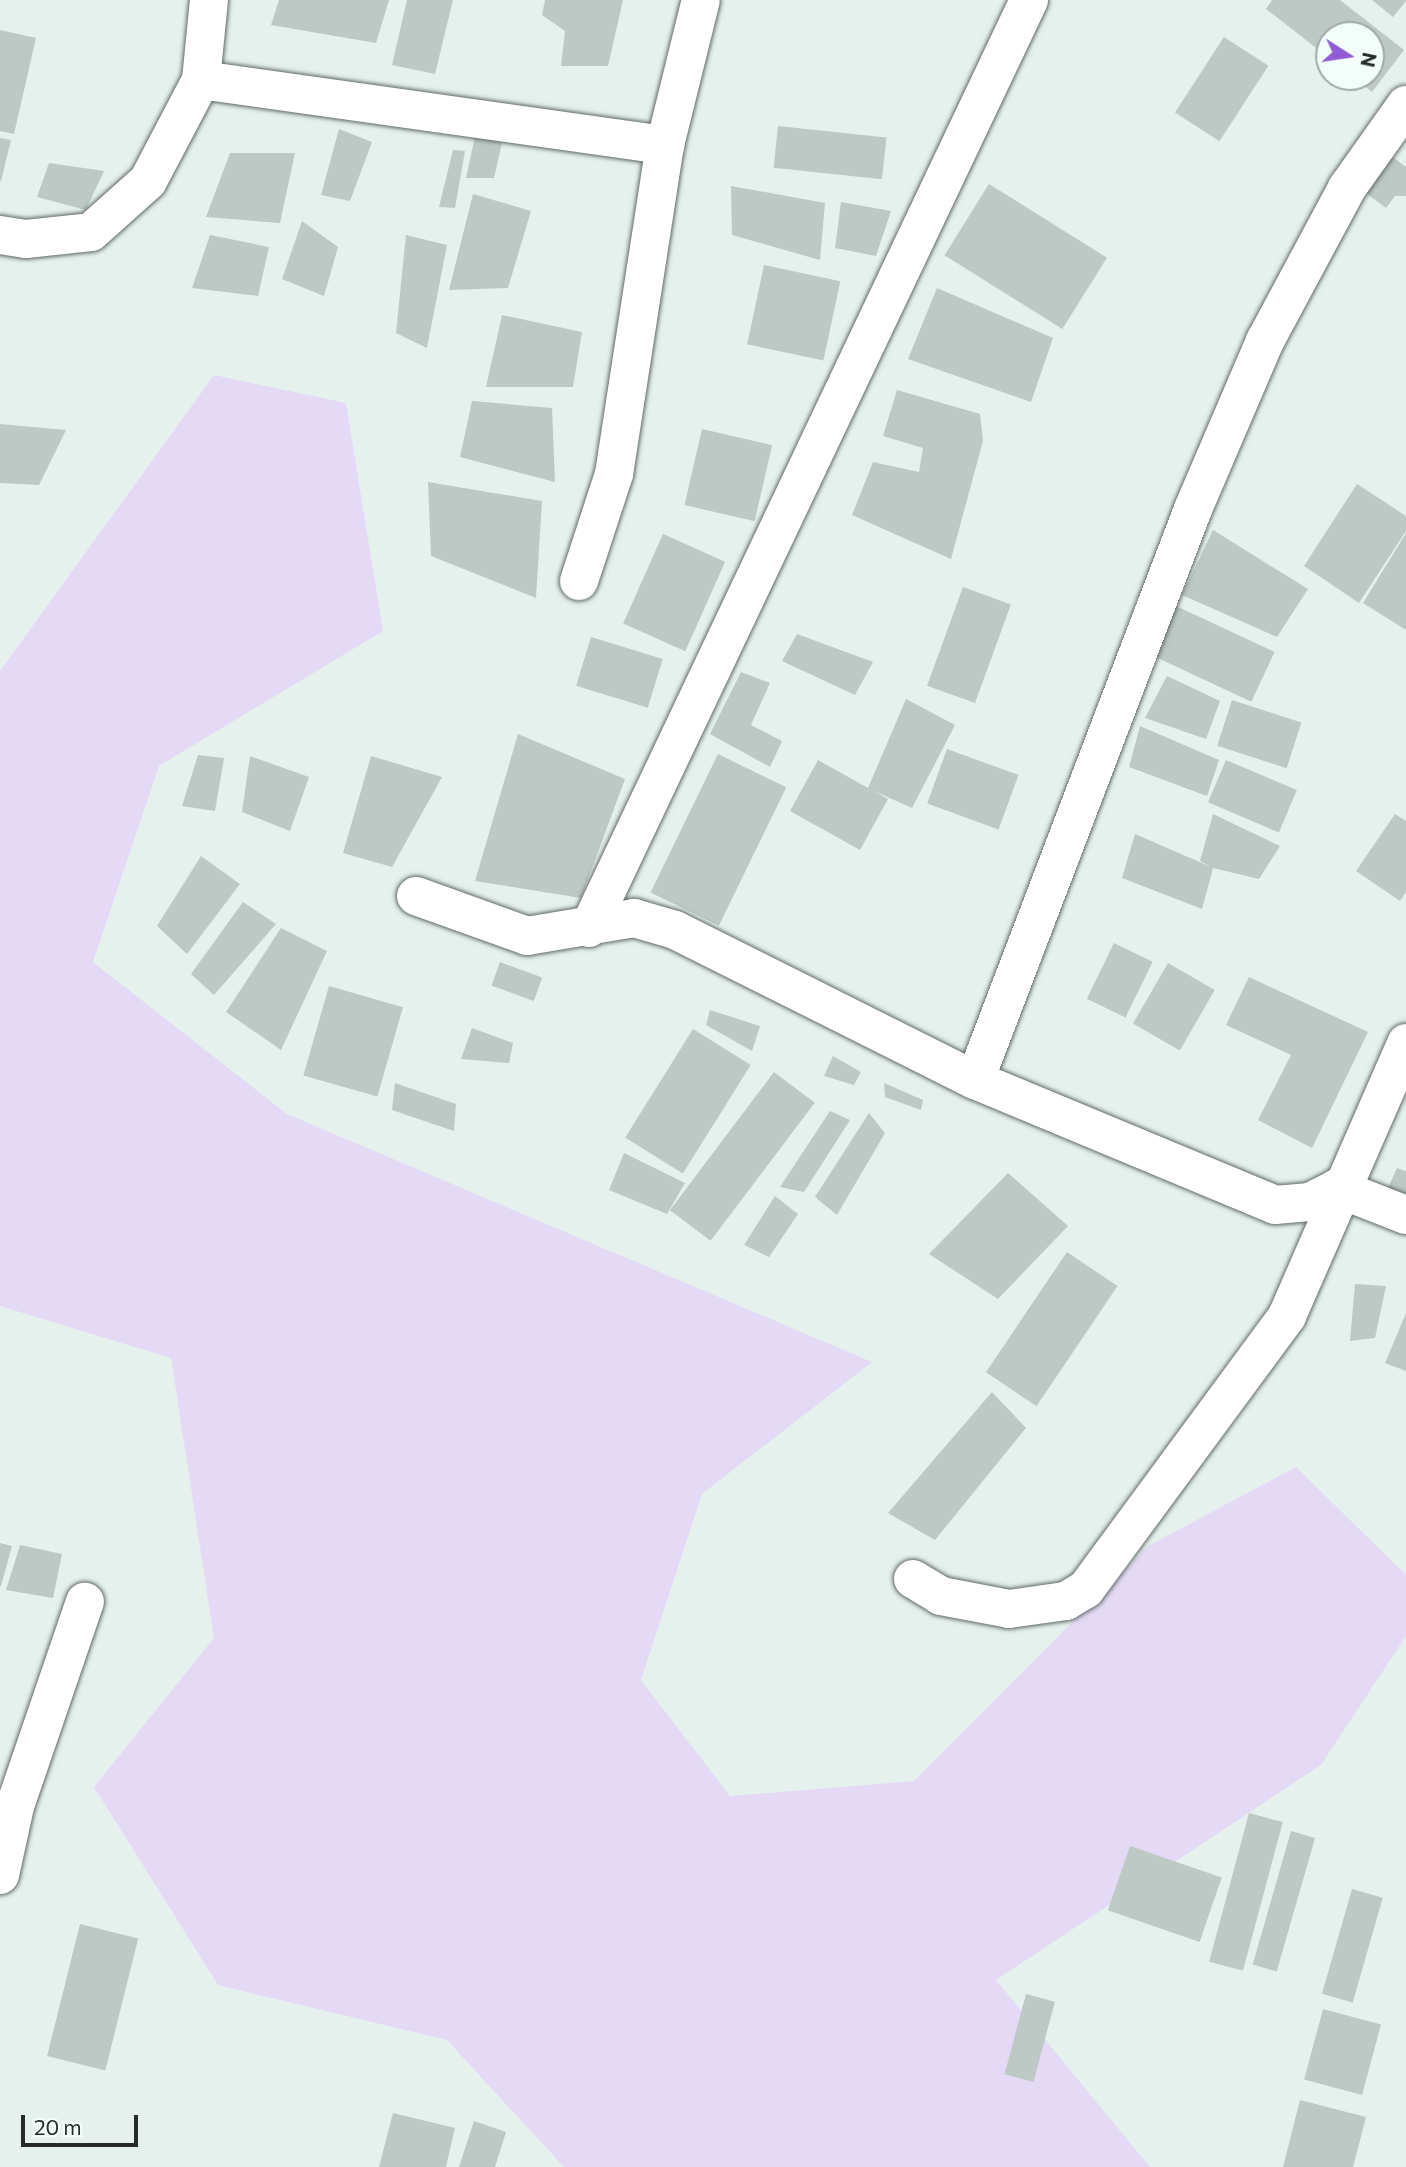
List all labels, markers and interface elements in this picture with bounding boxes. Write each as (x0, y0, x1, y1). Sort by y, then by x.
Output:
north arrow (1315, 21, 1385, 91)
text: N (1356, 51, 1382, 69)
scale bar (24, 2100, 142, 2144)
text: 20 m (34, 2114, 82, 2139)

